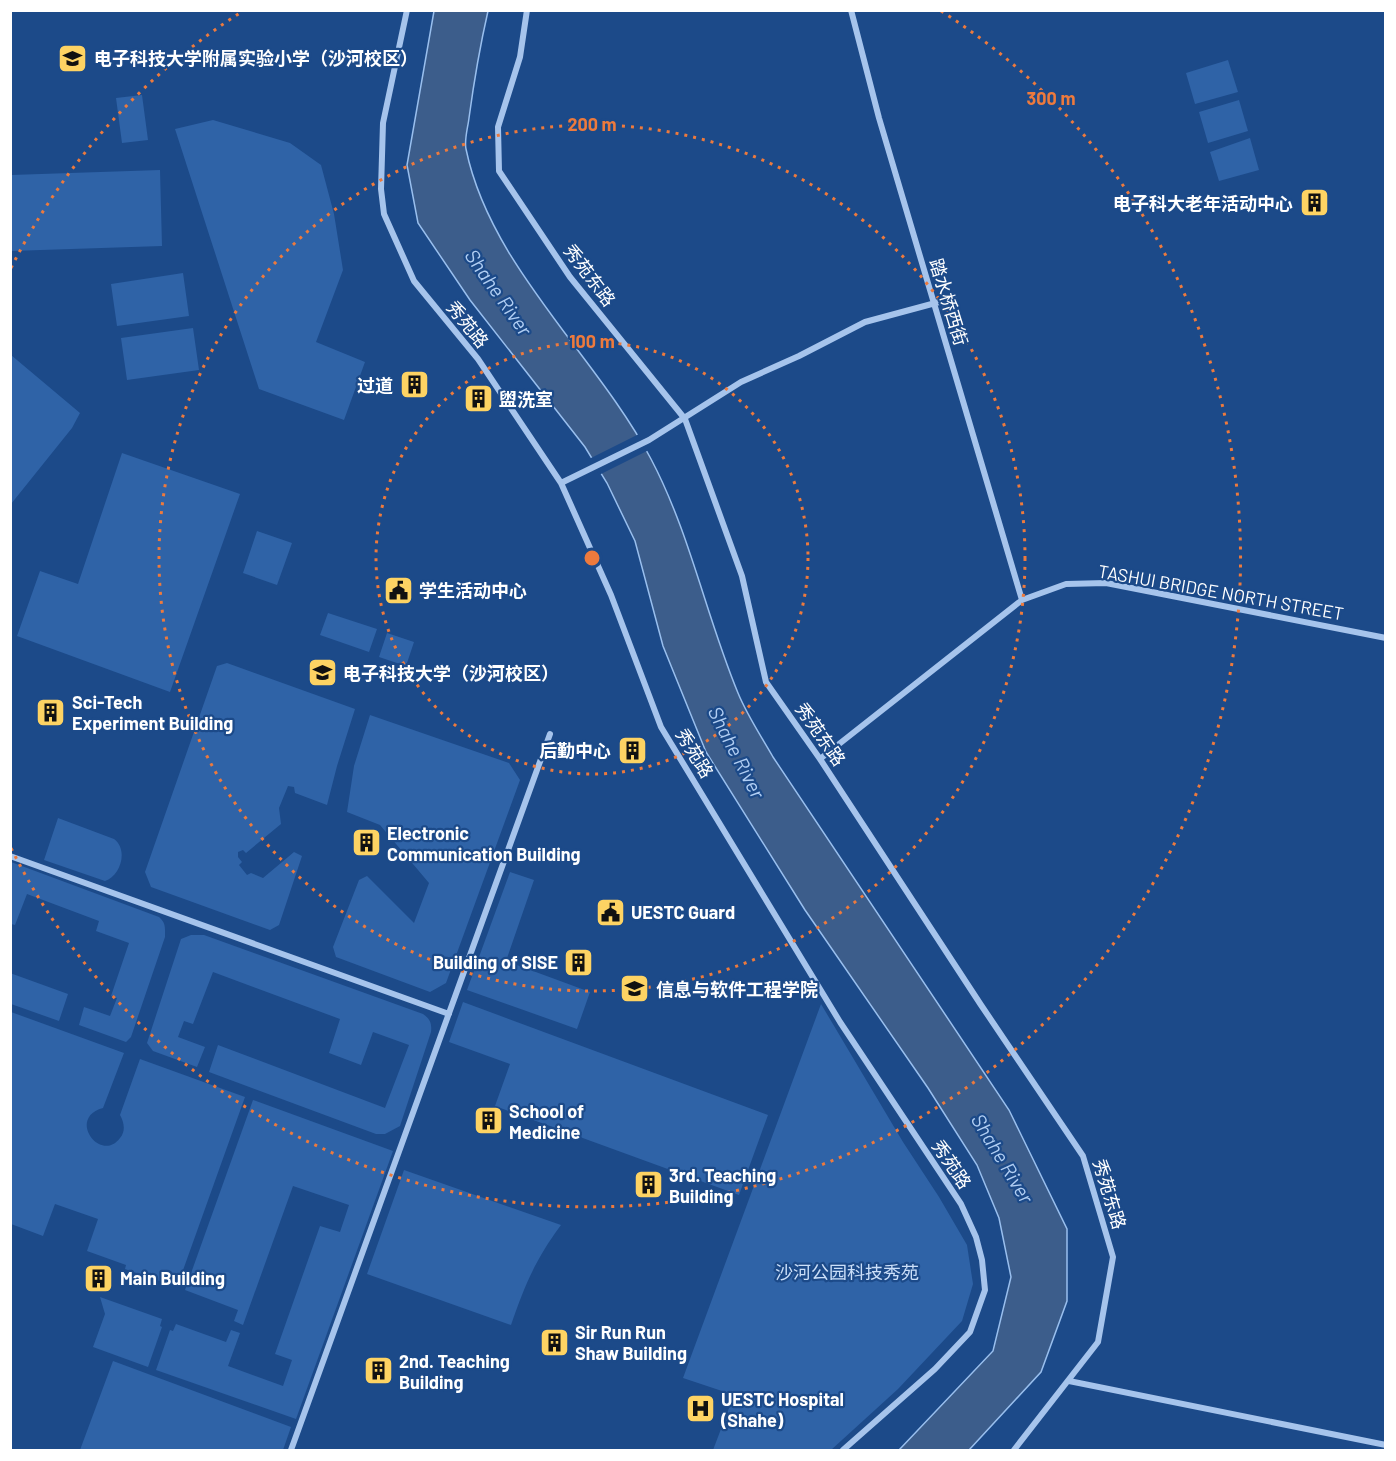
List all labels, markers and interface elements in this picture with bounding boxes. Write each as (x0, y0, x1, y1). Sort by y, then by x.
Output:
school or university icon: 电子科技大学附属实验小学（沙河校区） (57, 42, 89, 74)
place label: 电子科技大学附属实验小学（沙河校区） (94, 47, 418, 69)
text: 300 m (1027, 87, 1075, 109)
text: 200 m (567, 113, 617, 135)
building icon: 电子科大老年活动中心 (1298, 187, 1330, 219)
place label: 电子科大老年活动中心 (1113, 192, 1293, 214)
street label: 秀苑东路 (560, 240, 620, 310)
water label: Shahe River (460, 244, 538, 341)
street label: 踏水桥西街 (925, 256, 973, 348)
street label: 秀苑路 (442, 296, 494, 352)
text: 100 m (569, 330, 615, 352)
building icon: 过道 (398, 369, 430, 401)
place label: 过道 (357, 374, 393, 396)
building icon: 盥洗室 (462, 383, 494, 415)
place label: 盥洗室 (499, 388, 553, 410)
centre of rings (582, 548, 602, 568)
street label: TASHUI BRIDGE NORTH STREET (1097, 560, 1345, 624)
public building icon: 学生活动中心 (382, 574, 414, 606)
place label: 学生活动中心 (419, 579, 527, 601)
school or university icon: 电子科技大学（沙河校区） (306, 657, 338, 689)
place label: 电子科技大学（沙河校区） (343, 662, 559, 684)
place label: Sci-Tech Experiment Building (72, 691, 233, 734)
building icon: Sci-Tech Experiment Building (35, 696, 67, 728)
street label: 秀苑东路 (791, 698, 851, 770)
water label: Shahe River (704, 702, 771, 803)
street label: 秀苑路 (672, 724, 718, 782)
building icon: 后勤中心 (616, 734, 648, 766)
place label: 后勤中心 (539, 739, 611, 761)
place label: Electronic Communication Building (387, 822, 581, 865)
building icon: Electronic Communication Building (350, 827, 382, 859)
public building icon: UESTC Guard (594, 896, 626, 928)
place label: UESTC Guard (631, 901, 735, 923)
building icon: Building of SISE (563, 946, 595, 978)
place label: Building of SISE (433, 951, 558, 973)
school or university icon: 信息与软件工程学院 (619, 973, 651, 1005)
place label: 信息与软件工程学院 (656, 978, 818, 1000)
place label: School of Medicine (509, 1100, 584, 1143)
building icon: School of Medicine (472, 1105, 504, 1137)
water label: Shahe River (967, 1109, 1040, 1208)
street label: 秀苑路 (928, 1135, 976, 1193)
street label: 秀苑东路 (1089, 1156, 1131, 1232)
place label: 3rd. Teaching Building (669, 1164, 776, 1207)
building icon: 3rd. Teaching Building (632, 1169, 664, 1201)
park label: 沙河公园科技秀苑 (775, 1261, 919, 1283)
building icon: Main Building (83, 1262, 115, 1294)
place label: Main Building (120, 1267, 225, 1289)
place label: Sir Run Run Shaw Building (575, 1321, 687, 1364)
building icon: Sir Run Run Shaw Building (538, 1326, 570, 1358)
place label: 2nd. Teaching Building (399, 1350, 510, 1393)
building icon: 2nd. Teaching Building (362, 1355, 394, 1387)
place label: UESTC Hospital (Shahe) (720, 1388, 844, 1431)
hospital icon: UESTC Hospital (Shahe) (684, 1393, 716, 1425)

